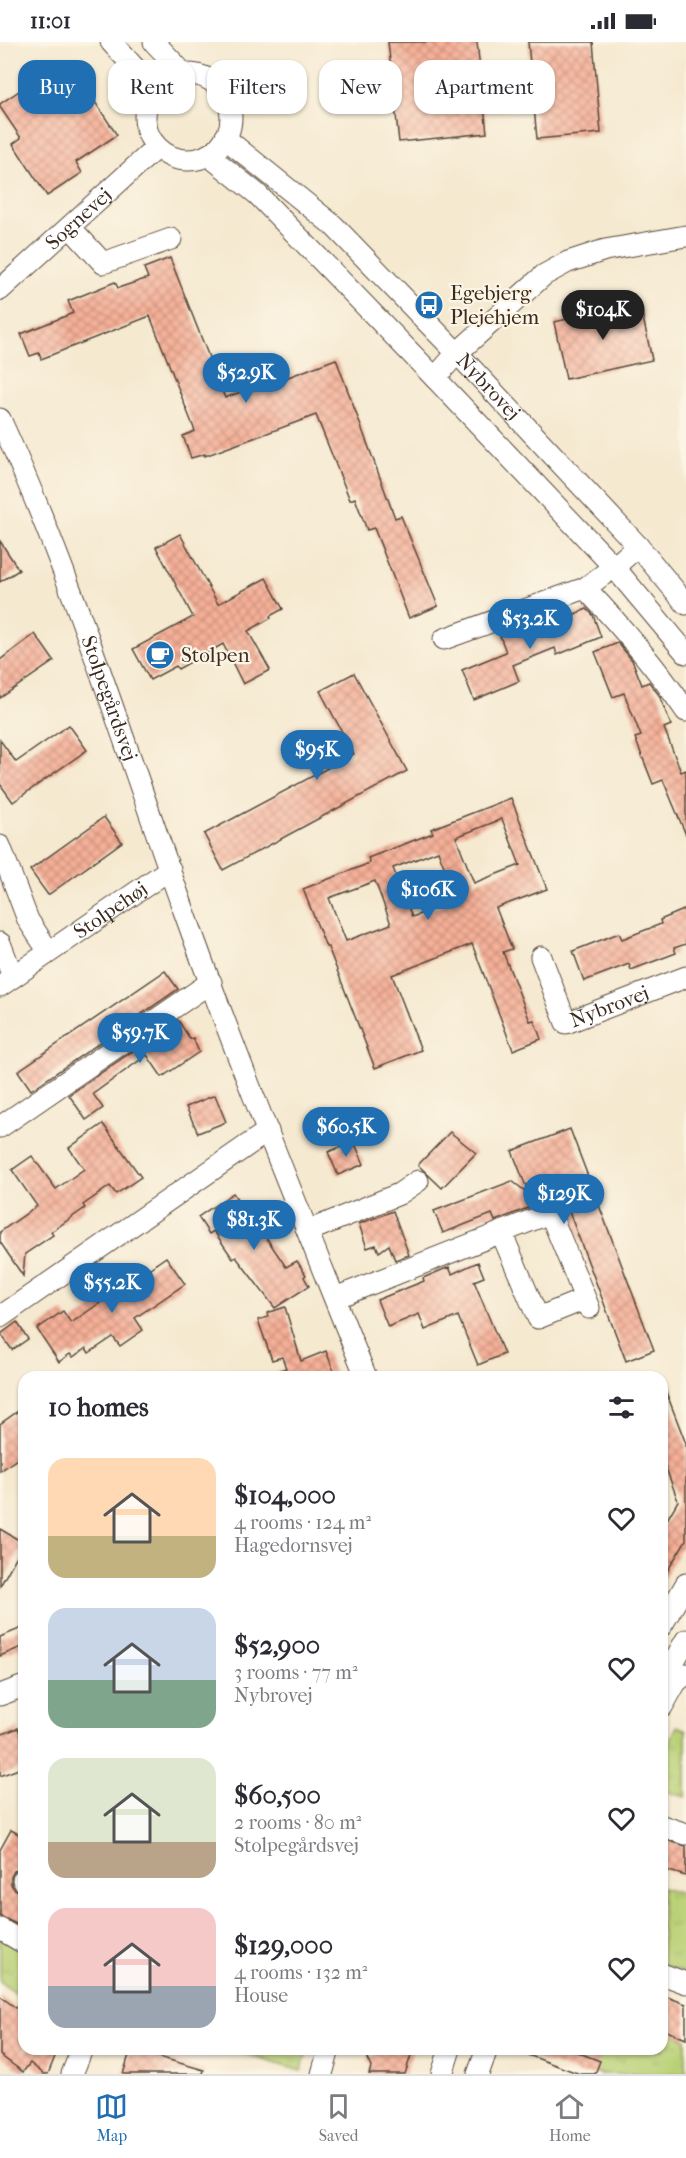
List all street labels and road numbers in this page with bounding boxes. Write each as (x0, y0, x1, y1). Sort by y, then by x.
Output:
street label: Sognevej (40, 182, 116, 255)
street label: Nybrovej (452, 348, 526, 425)
street label: Stolpegårdsvej (76, 632, 143, 764)
street label: Stolpehøj (69, 876, 152, 944)
street label: Nybrovej (567, 980, 652, 1032)

